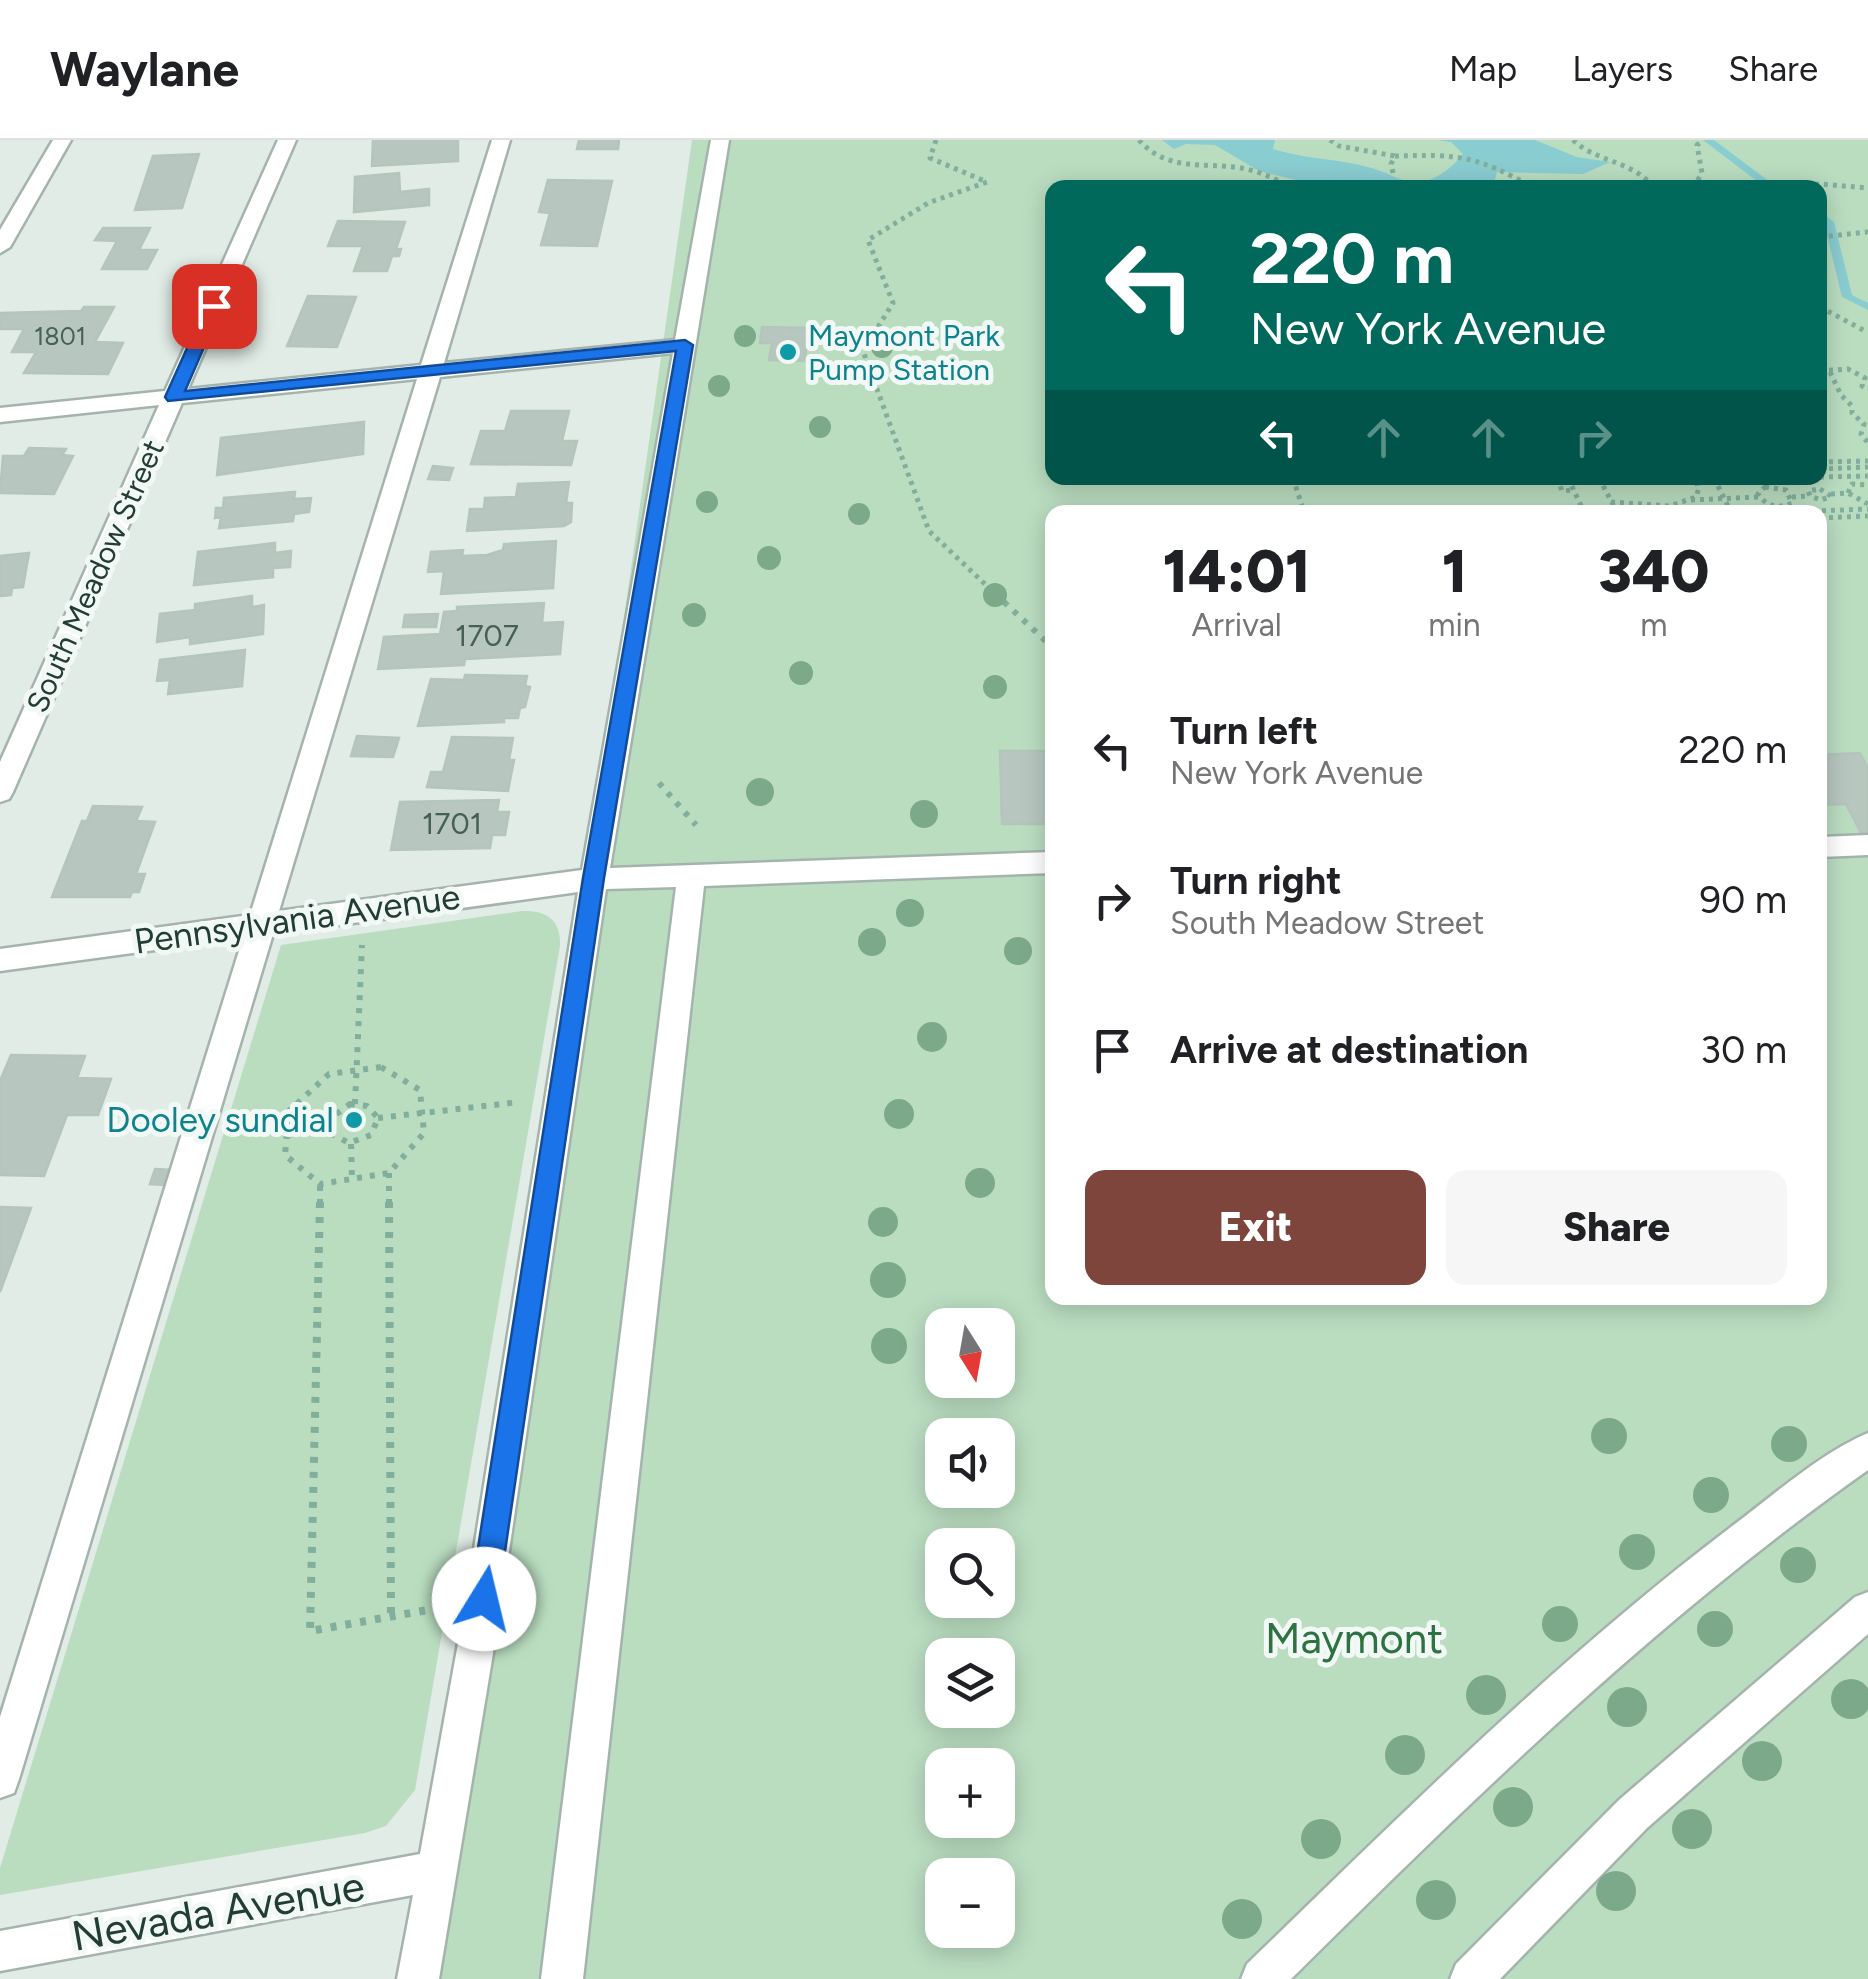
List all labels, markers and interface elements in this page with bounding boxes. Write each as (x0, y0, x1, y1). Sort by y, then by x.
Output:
text: Waylane (50, 40, 239, 98)
text: Map (1449, 48, 1517, 90)
text: Layers (1572, 48, 1673, 90)
text: Share (1728, 48, 1818, 90)
text: 220 m (1250, 216, 1454, 301)
icon: left (1085, 220, 1215, 350)
pin (172, 264, 257, 349)
icon: arrive (187, 279, 242, 334)
text: New York Avenue (1250, 301, 1606, 355)
place label: Maymont Park Pump Station (808, 317, 1000, 388)
house number: 1801 (34, 321, 86, 351)
marker: Maymont Park Pump Station (777, 341, 799, 363)
icon: left (1251, 410, 1306, 465)
icon: ahead (1356, 410, 1411, 465)
icon: ahead (1461, 410, 1516, 465)
icon: right (1566, 410, 1621, 465)
street label: South Meadow Street (18, 434, 172, 718)
text: 14:01 (1163, 535, 1311, 607)
text: 1 (1442, 535, 1467, 607)
text: 340 (1598, 535, 1709, 607)
text: Arrival (1191, 606, 1282, 644)
text: min (1428, 606, 1481, 644)
text: m (1640, 606, 1667, 644)
house number: 1707 (455, 617, 519, 654)
text: Turn left (1170, 708, 1318, 754)
icon: left (1085, 723, 1140, 778)
text: 220 m (1678, 727, 1787, 773)
text: New York Avenue (1170, 754, 1423, 792)
house number: 1701 (422, 805, 482, 842)
text: Turn right (1170, 858, 1342, 904)
icon: right (1085, 873, 1140, 928)
street label: Pennsylvania Avenue (131, 875, 463, 963)
text: 90 m (1699, 877, 1787, 923)
text: South Meadow Street (1170, 904, 1484, 942)
icon: arrive (1085, 1023, 1140, 1078)
text: Arrive at destination (1170, 1027, 1528, 1073)
text: 30 m (1700, 1027, 1787, 1073)
place label: Dooley sundial (106, 1099, 334, 1141)
marker: Dooley sundial (343, 1109, 365, 1131)
button: Exit (1085, 1170, 1426, 1285)
button: Share (1446, 1170, 1787, 1285)
north arrow (925, 1308, 1015, 1398)
map controls (925, 1308, 1015, 1948)
button: sound (925, 1418, 1015, 1508)
button: search (925, 1528, 1015, 1618)
position arrow (432, 1547, 536, 1651)
park label: Maymont (1265, 1613, 1443, 1664)
button: layers (925, 1638, 1015, 1728)
button: + (925, 1748, 1015, 1838)
button: − (925, 1858, 1015, 1948)
street label: Nevada Avenue (68, 1860, 368, 1962)

